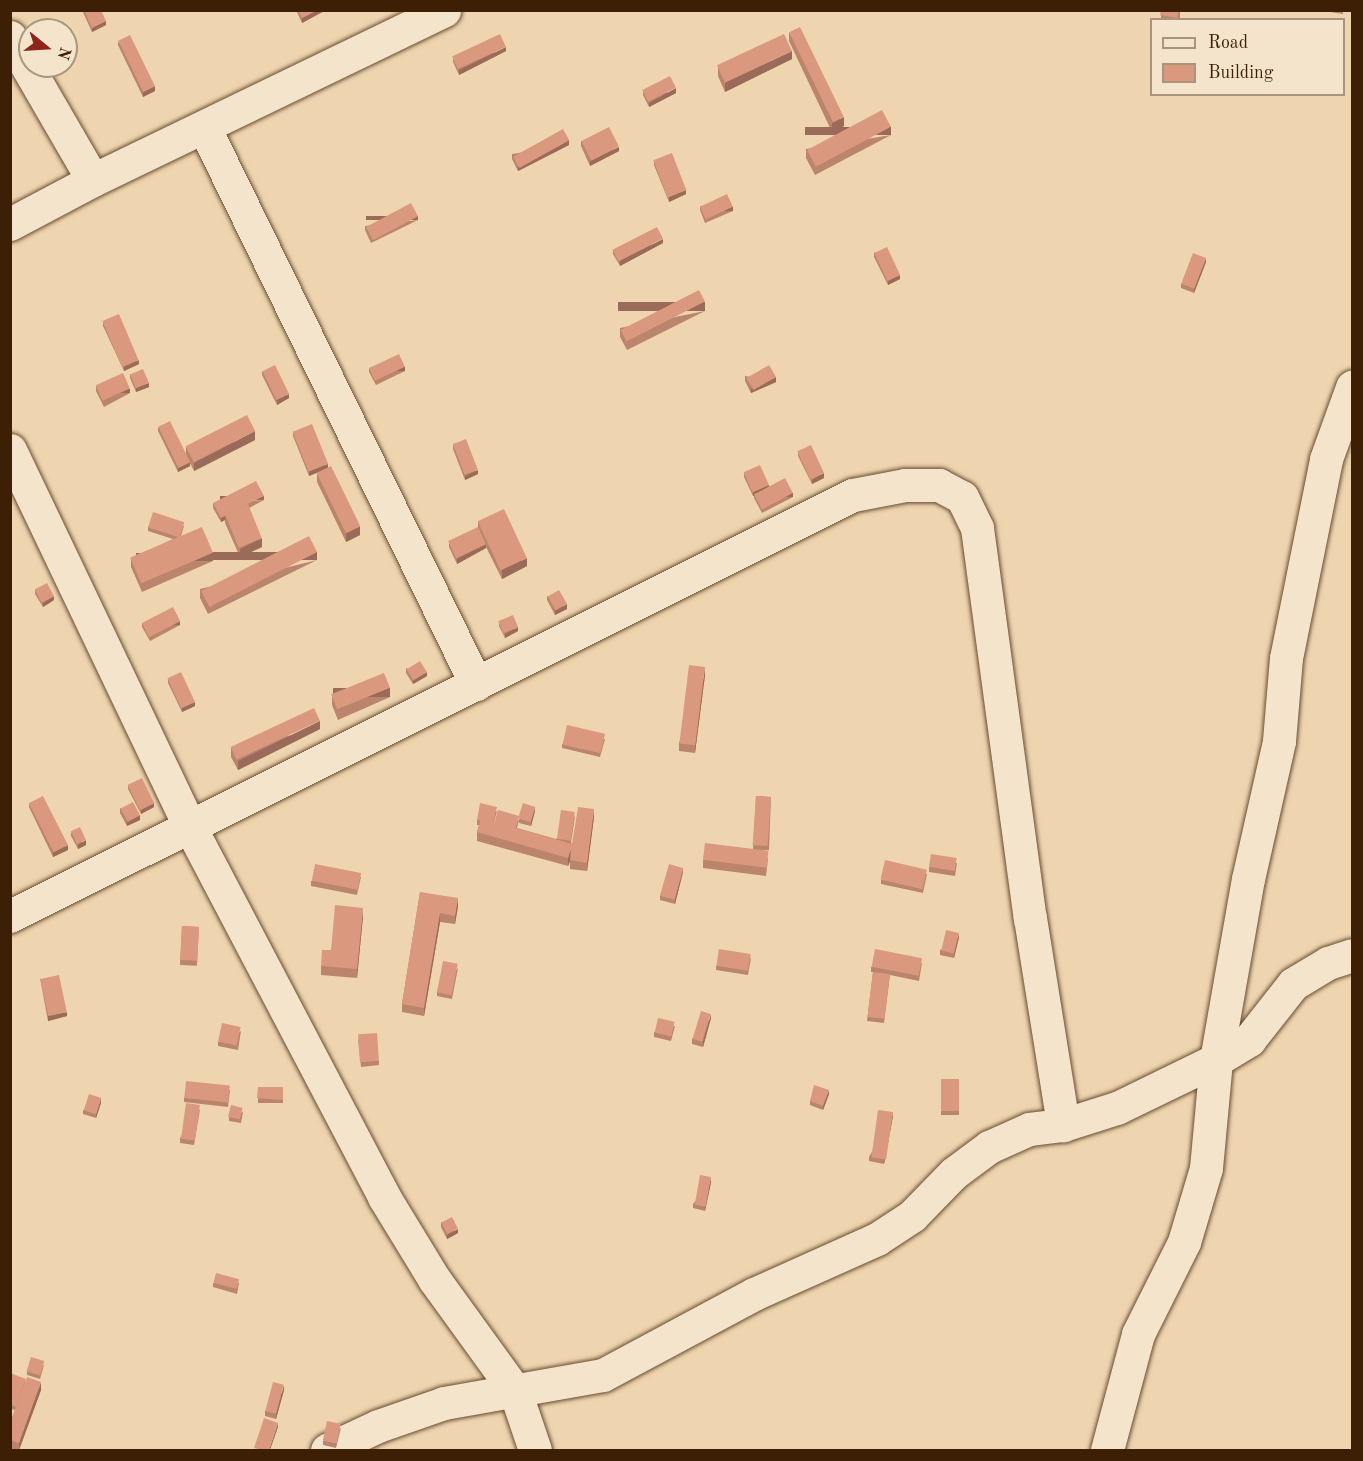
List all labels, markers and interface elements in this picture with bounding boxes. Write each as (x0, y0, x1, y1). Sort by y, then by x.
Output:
north arrow (18, 18, 78, 78)
legend (1150, 18, 1345, 96)
text: Road (1208, 34, 1248, 52)
text: N (54, 45, 73, 61)
text: Building (1208, 64, 1273, 82)

